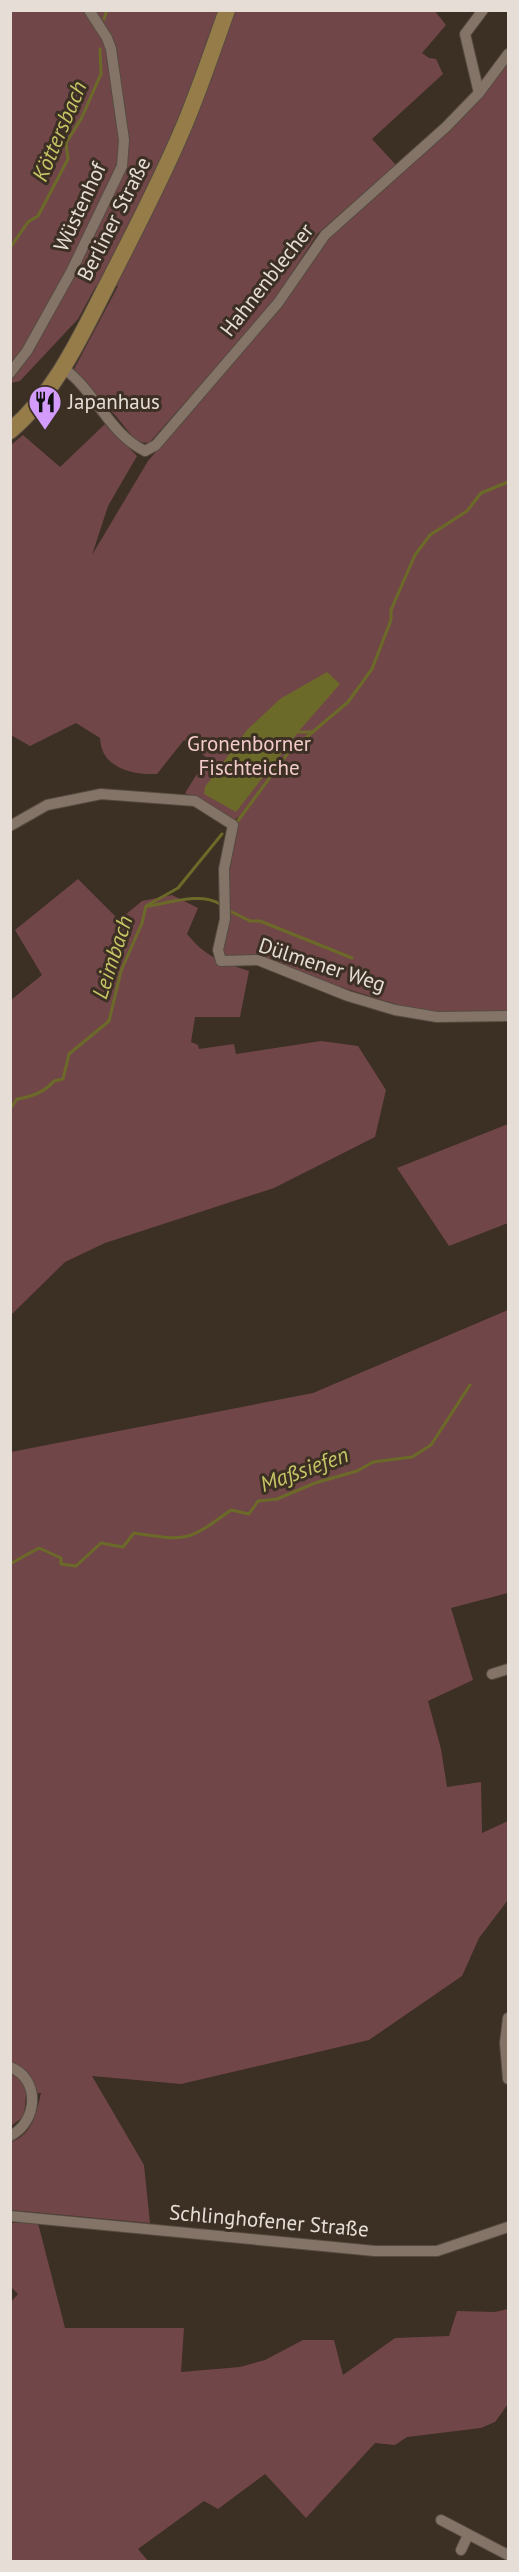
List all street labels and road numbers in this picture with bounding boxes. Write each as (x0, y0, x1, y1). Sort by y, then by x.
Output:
street label: Berliner Straße (71, 152, 156, 285)
street label: Wüstenhof (47, 157, 112, 256)
street label: Hahnenblecher (214, 218, 319, 342)
street label: Dülmener Weg (255, 931, 389, 998)
street label: Schlinghofener Straße (168, 2198, 370, 2243)

